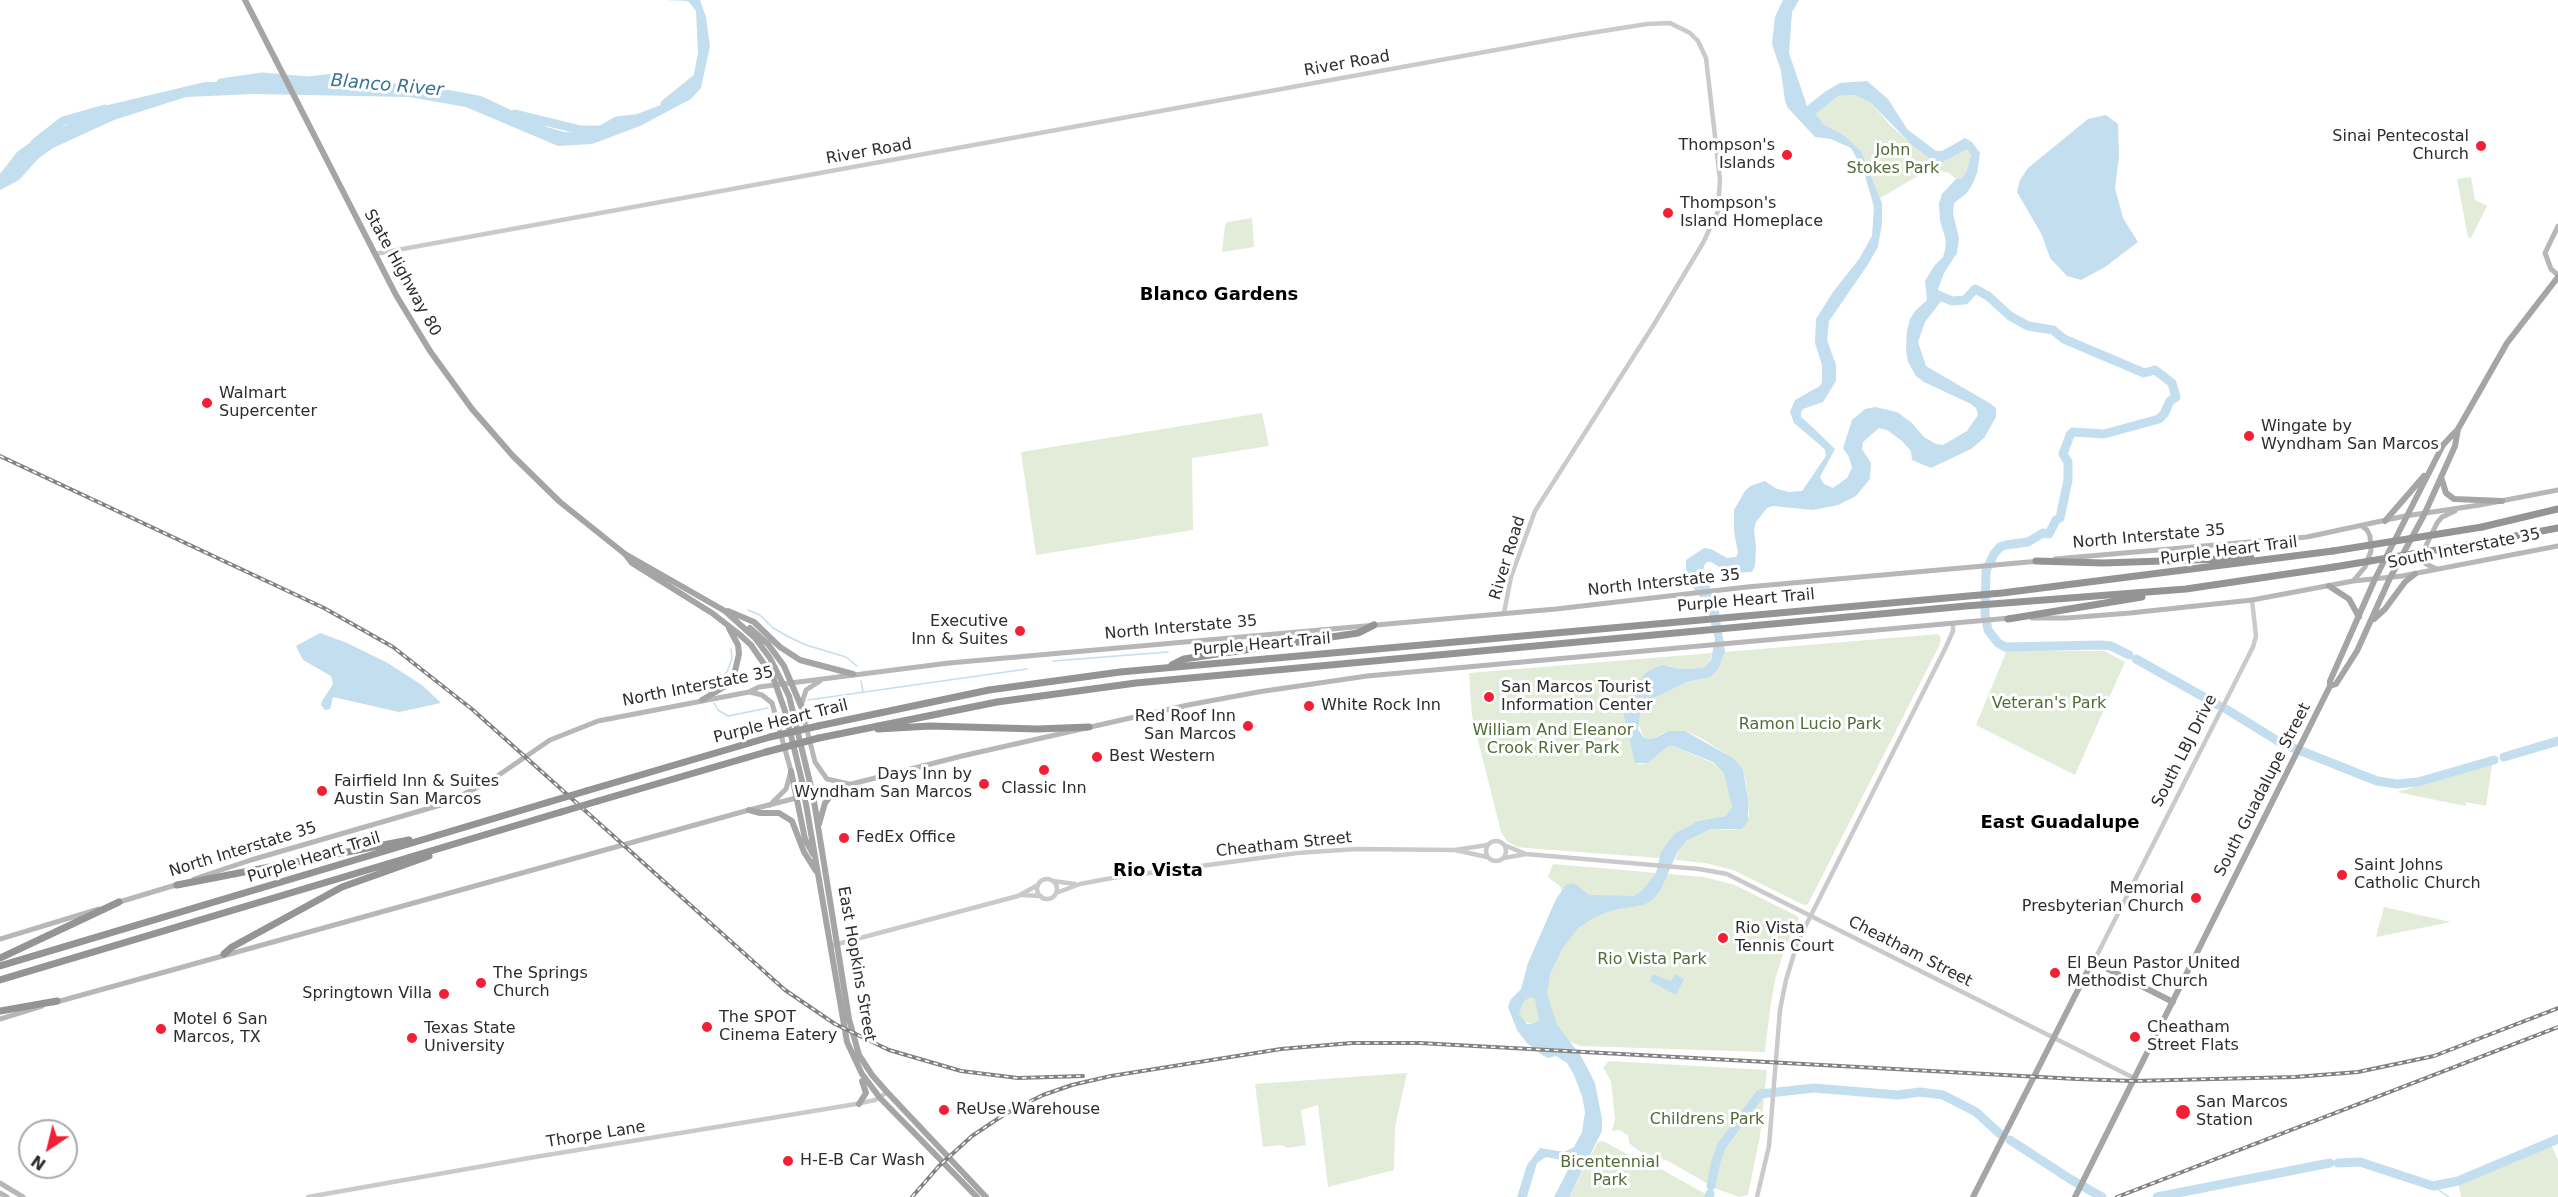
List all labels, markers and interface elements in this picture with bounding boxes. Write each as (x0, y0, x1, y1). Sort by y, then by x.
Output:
street label: River Road (1303, 47, 1391, 81)
water label: Blanco River (330, 70, 444, 102)
place label: Sinai Pentecostal Church (2332, 127, 2469, 165)
street label: River Road (825, 135, 913, 169)
place label: Thompson's Islands (1679, 136, 1775, 174)
marker: Sinai Pentecostal Church (2474, 139, 2488, 153)
park label: John Stokes Park (1847, 141, 1939, 179)
marker: Thompson's Islands (1780, 148, 1794, 162)
place label: Thompson's Island Homeplace (1680, 194, 1823, 232)
street label: State Highway 80 (359, 206, 445, 340)
marker: Thompson's Island Homeplace (1661, 206, 1675, 220)
district label: Blanco Gardens (1140, 284, 1298, 306)
place label: Walmart Supercenter (219, 384, 317, 422)
marker: Walmart Supercenter (200, 396, 214, 410)
place label: Wingate by Wyndham San Marcos (2261, 417, 2439, 455)
marker: Wingate by Wyndham San Marcos (2242, 429, 2256, 443)
street label: River Road (1486, 514, 1530, 602)
street label: North Interstate 35 (2072, 521, 2226, 553)
street label: South Interstate 35 (2386, 525, 2542, 573)
street label: Purple Heart Trail (2159, 533, 2299, 569)
street label: North Interstate 35 (1587, 565, 1741, 601)
street label: Purple Heart Trail (1676, 585, 1816, 617)
place label: Executive Inn & Suites (911, 612, 1008, 650)
street label: North Interstate 35 (1104, 612, 1258, 644)
marker: Executive Inn & Suites (1013, 624, 1027, 638)
street label: Purple Heart Trail (1192, 629, 1332, 661)
street label: North Interstate 35 (621, 663, 775, 711)
place label: San Marcos Tourist Information Center (1501, 678, 1653, 716)
marker: San Marcos Tourist Information Center (1482, 690, 1496, 704)
street label: South LBJ Drive (2148, 691, 2222, 811)
park label: Veteran's Park (1992, 694, 2106, 714)
street label: Purple Heart Trail (712, 696, 850, 748)
place label: White Rock Inn (1321, 696, 1441, 716)
marker: White Rock Inn (1302, 699, 1316, 713)
street label: South Guadalupe Street (2211, 700, 2315, 880)
place label: Red Roof Inn San Marcos (1135, 707, 1236, 745)
park label: Ramon Lucio Park (1739, 715, 1881, 735)
marker: Red Roof Inn San Marcos (1241, 719, 1255, 733)
park label: William And Eleanor Crook River Park (1473, 721, 1633, 759)
place label: Best Western (1109, 747, 1215, 767)
marker: Best Western (1090, 750, 1104, 764)
marker: Classic Inn (1037, 763, 1051, 777)
place label: Days Inn by Wyndham San Marcos (794, 765, 972, 803)
place label: Fairfield Inn & Suites Austin San Marcos (334, 772, 499, 810)
marker: Days Inn by Wyndham San Marcos (977, 777, 991, 791)
place label: Classic Inn (1001, 779, 1087, 799)
marker: Fairfield Inn & Suites Austin San Marcos (315, 784, 329, 798)
district label: East Guadalupe (1981, 812, 2139, 834)
street label: North Interstate 35 (167, 818, 319, 882)
place label: FedEx Office (856, 828, 956, 848)
street label: Cheatham Street (1215, 828, 1353, 862)
street label: Purple Heart Trail (245, 829, 383, 887)
marker: FedEx Office (837, 831, 851, 845)
place label: Saint Johns Catholic Church (2354, 856, 2481, 894)
district label: Rio Vista (1113, 860, 1203, 882)
marker: Saint Johns Catholic Church (2335, 868, 2349, 882)
place label: Memorial Presbyterian Church (2022, 879, 2184, 917)
street label: East Hopkins Street (833, 885, 879, 1043)
marker: Memorial Presbyterian Church (2189, 891, 2203, 905)
street label: Cheatham Street (1845, 912, 1975, 992)
place label: Rio Vista Tennis Court (1735, 919, 1834, 957)
marker: Rio Vista Tennis Court (1716, 931, 1730, 945)
park label: Rio Vista Park (1597, 950, 1707, 970)
place label: El Beun Pastor United Methodist Church (2067, 954, 2240, 992)
place label: The Springs Church (493, 964, 588, 1002)
marker: El Beun Pastor United Methodist Church (2048, 966, 2062, 980)
marker: The Springs Church (474, 976, 488, 990)
place label: Springtown Villa (302, 984, 432, 1004)
marker: Springtown Villa (437, 987, 451, 1001)
place label: The SPOT Cinema Eatery (719, 1008, 837, 1046)
place label: Motel 6 San Marcos, TX (173, 1010, 268, 1048)
place label: Cheatham Street Flats (2147, 1018, 2239, 1056)
place label: Texas State University (424, 1019, 516, 1057)
marker: The SPOT Cinema Eatery (700, 1020, 714, 1034)
marker: Motel 6 San Marcos, TX (154, 1022, 168, 1036)
marker: Cheatham Street Flats (2128, 1030, 2142, 1044)
marker: Texas State University (405, 1031, 419, 1045)
place label: San Marcos Station (2196, 1093, 2288, 1131)
place label: ReUse Warehouse (956, 1100, 1100, 1120)
marker: ReUse Warehouse (937, 1103, 951, 1117)
marker: San Marcos Station (2174, 1103, 2192, 1121)
park label: Childrens Park (1650, 1110, 1764, 1130)
street label: Thorpe Lane (545, 1118, 647, 1152)
north arrow (18, 1119, 78, 1179)
text: N (28, 1151, 49, 1174)
place label: H-E-B Car Wash (800, 1151, 925, 1171)
park label: Bicentennial Park (1560, 1153, 1660, 1191)
marker: H-E-B Car Wash (781, 1154, 795, 1168)

